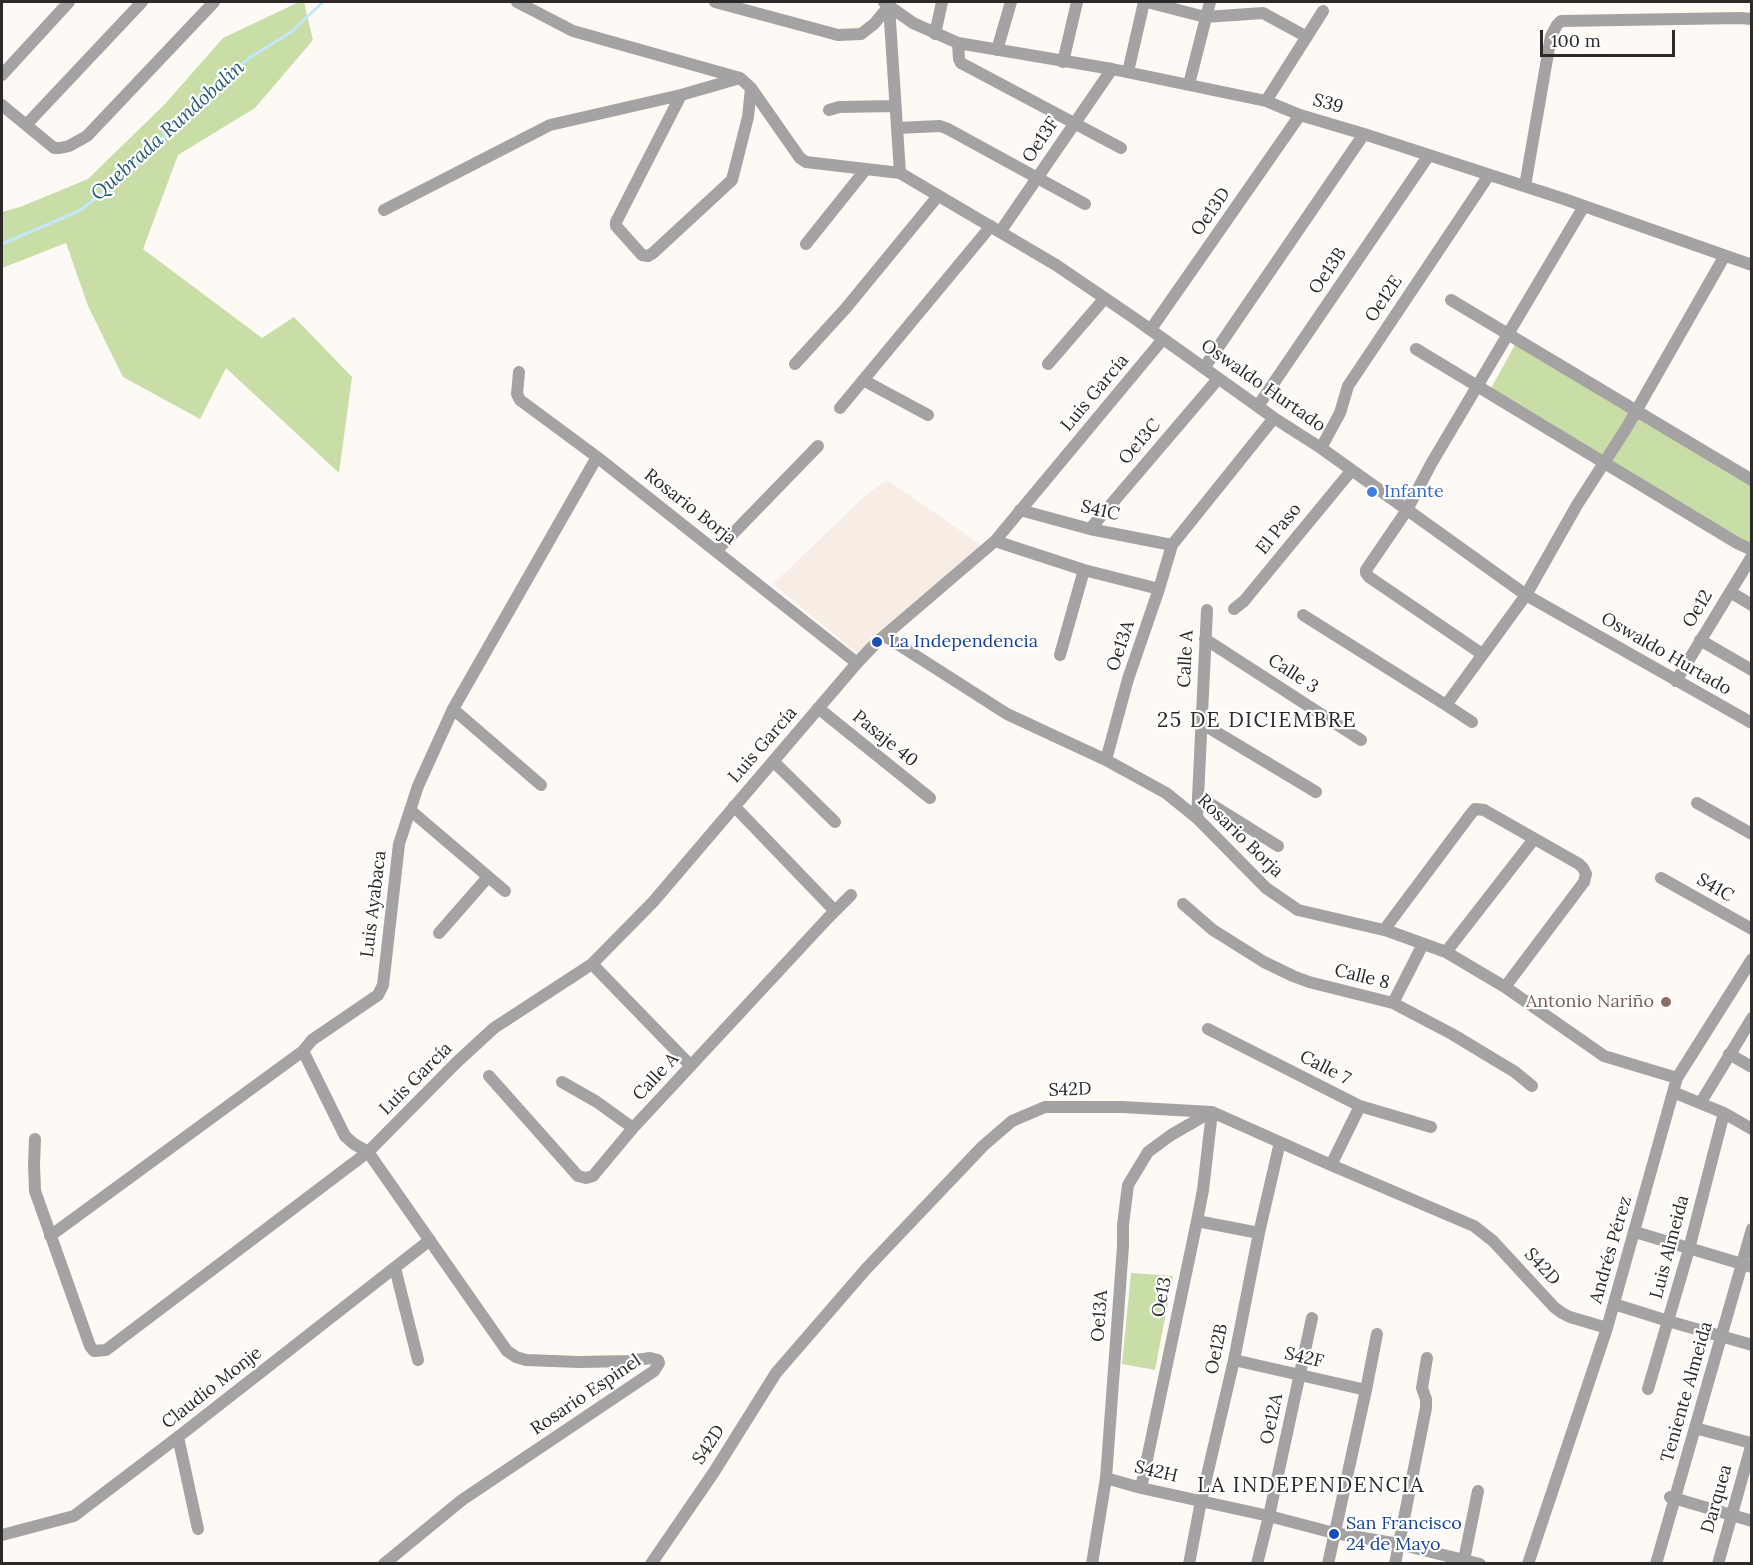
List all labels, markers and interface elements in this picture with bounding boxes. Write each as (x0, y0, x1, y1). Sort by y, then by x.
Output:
scale bar (1543, 18, 1678, 56)
text: 100 m (1551, 29, 1601, 52)
water label: Quebrada Rundobalin (86, 56, 250, 206)
street label: S39 (1310, 89, 1346, 119)
street label: Oe13F (1018, 113, 1064, 167)
street label: Oe13D (1187, 184, 1235, 240)
street label: Oe13B (1305, 244, 1351, 298)
street label: Oe12E (1361, 272, 1407, 326)
street label: Oswaldo Hurtado (1197, 335, 1329, 437)
street label: Luis García (1057, 350, 1133, 436)
street label: Oe13C (1114, 415, 1166, 469)
street label: Rosario Borja (640, 464, 740, 550)
place label: Infante (1384, 481, 1444, 503)
marker: Infante (1365, 485, 1379, 499)
street label: S41C (1079, 496, 1121, 526)
street label: El Paso (1252, 499, 1306, 559)
street label: Oe12 (1678, 586, 1718, 632)
street label: Oswaldo Hurtado (1597, 608, 1735, 700)
street label: Oe13A (1102, 618, 1140, 674)
street label: Calle A (1174, 630, 1198, 688)
place label: La Independencia (889, 631, 1038, 653)
marker: La Independencia (870, 635, 884, 649)
street label: Calle 3 (1264, 650, 1322, 698)
street label: Luis García (724, 702, 802, 788)
street label: Pasaje 40 (848, 706, 922, 772)
district label: 25 DE DICIEMBRE (1157, 708, 1357, 734)
street label: Rosario Borja (1193, 790, 1287, 882)
street label: Luis Ayabaca (357, 849, 391, 959)
street label: S41C (1693, 869, 1737, 907)
street label: Calle 8 (1332, 960, 1392, 994)
place label: Antonio Nariño (1526, 991, 1654, 1013)
marker: Antonio Nariño (1659, 995, 1673, 1009)
street label: Luis García (375, 1038, 457, 1120)
street label: Calle 7 (1296, 1046, 1354, 1090)
street label: Calle A (629, 1049, 683, 1105)
street label: S42D (1048, 1078, 1092, 1102)
street label: Luis Almeida (1646, 1193, 1694, 1301)
street label: Andrés Pérez (1585, 1194, 1637, 1306)
street label: S42D (1519, 1244, 1565, 1290)
street label: Oe13 (1148, 1275, 1176, 1319)
street label: Oe13A (1087, 1289, 1113, 1343)
street label: Teniente Almeida (1657, 1319, 1717, 1465)
street label: Oe12B (1201, 1322, 1233, 1376)
street label: Claudio Monje (158, 1342, 266, 1434)
street label: S42F (1282, 1343, 1326, 1373)
street label: Rosario Espinel (527, 1350, 645, 1440)
street label: Oe12A (1256, 1392, 1288, 1446)
street label: S42D (688, 1421, 730, 1469)
street label: S42H (1132, 1457, 1180, 1487)
street label: Darquea (1697, 1462, 1737, 1536)
district label: LA INDEPENDENCIA (1197, 1473, 1425, 1499)
place label: San Francisco 24 de Mayo (1346, 1513, 1462, 1556)
marker: San Francisco 24 de Mayo (1327, 1527, 1341, 1541)

